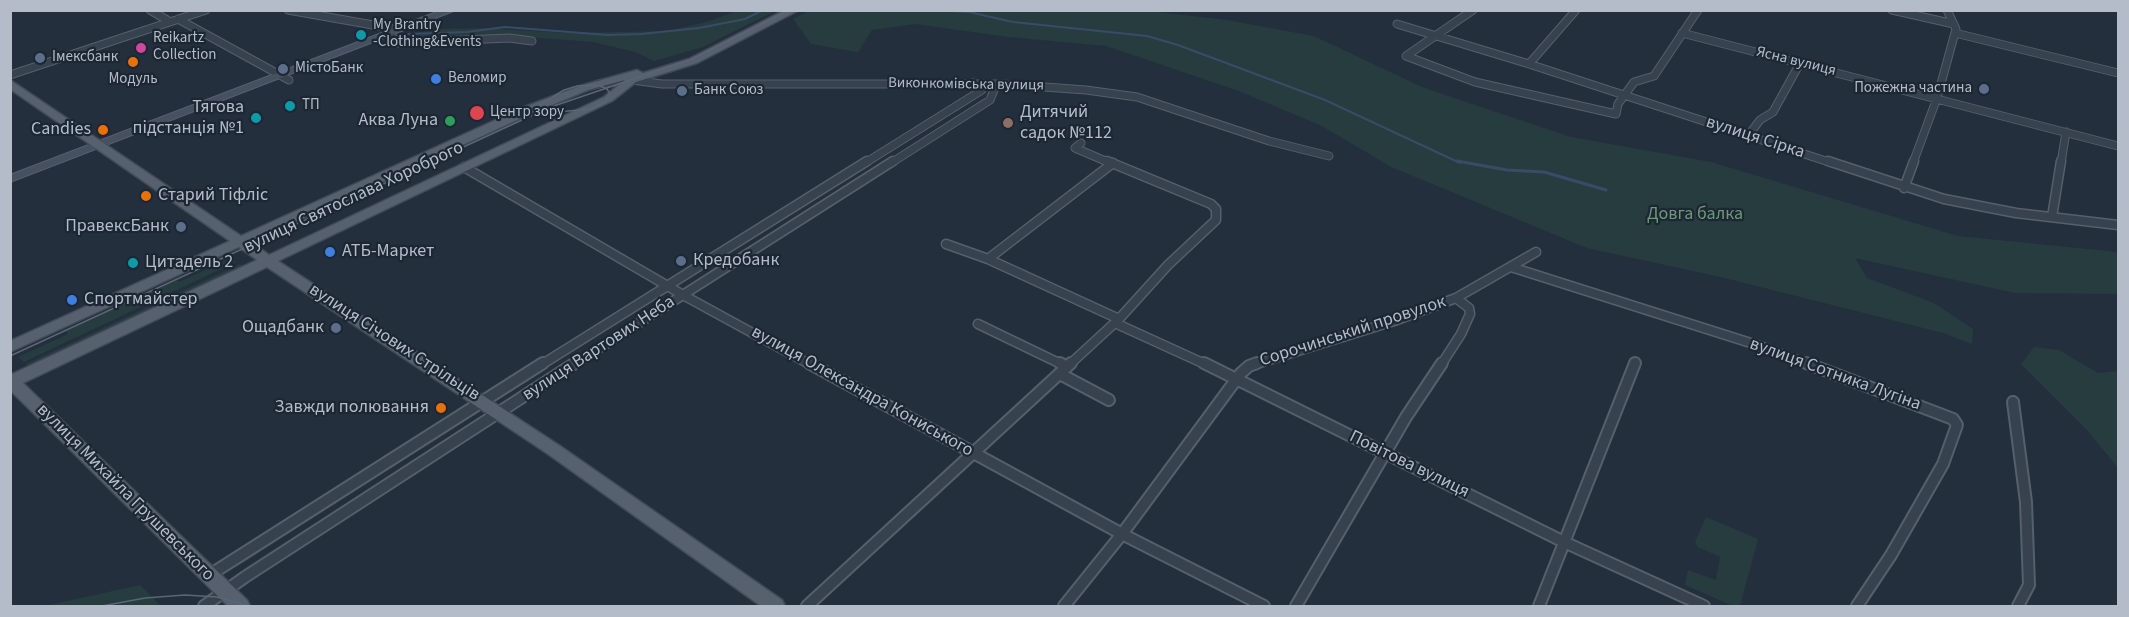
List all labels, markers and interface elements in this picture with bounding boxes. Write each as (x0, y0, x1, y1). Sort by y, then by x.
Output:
place label: My Brantry -Clothing&Events (373, 17, 481, 52)
marker: My Brantry -Clothing&Events (354, 28, 368, 42)
place label: Reikartz Collection (153, 30, 217, 65)
marker: Reikartz Collection (134, 41, 148, 55)
street label: Ясна вулиця (1754, 43, 1838, 81)
place label: Імексбанк (52, 49, 118, 67)
marker: Імексбанк (33, 51, 47, 65)
marker: Модуль (126, 55, 140, 69)
place label: МістоБанк (295, 60, 363, 78)
marker: МістоБанк (276, 62, 290, 76)
place label: Веломир (448, 70, 507, 88)
place label: Модуль (108, 71, 158, 89)
marker: Веломир (429, 72, 443, 86)
street label: Виконкомівська вулиця (888, 75, 1044, 95)
place label: Пожежна частина (1854, 80, 1972, 98)
place label: Банк Союз (694, 82, 763, 100)
marker: Пожежна частина (1977, 82, 1991, 96)
marker: Банк Союз (675, 84, 689, 98)
place label: Тягова підстанція №1 (133, 97, 244, 140)
place label: ТП (302, 97, 320, 115)
marker: ТП (283, 99, 297, 113)
place label: Дитячий садок №112 (1020, 102, 1112, 144)
marker: Центр зору (468, 104, 486, 122)
place label: Центр зору (490, 104, 564, 122)
place label: Аква Луна (359, 110, 438, 132)
marker: Тягова підстанція №1 (249, 111, 263, 125)
street label: вулиця Сірка (1703, 112, 1807, 164)
marker: Аква Луна (443, 114, 457, 128)
marker: Дитячий садок №112 (1001, 116, 1015, 130)
place label: Candies (31, 119, 91, 141)
marker: Candies (96, 123, 110, 137)
street label: вулиця Святослава Хороброго (241, 138, 467, 258)
place label: Старий Тіфліс (158, 185, 268, 207)
marker: Старий Тіфліс (139, 189, 153, 203)
park label: Довга балка (1647, 204, 1743, 226)
place label: ПравексБанк (65, 216, 169, 238)
marker: ПравексБанк (174, 220, 188, 234)
place label: АТБ-Маркет (342, 241, 434, 263)
marker: АТБ-Маркет (323, 245, 337, 259)
place label: Кредобанк (693, 250, 779, 272)
place label: Цитадель 2 (145, 252, 233, 274)
marker: Кредобанк (674, 254, 688, 268)
marker: Цитадель 2 (126, 256, 140, 270)
street label: вулиця Січових Стрільців (305, 280, 483, 406)
place label: Спортмайстер (84, 289, 198, 311)
street label: вулиця Вартових Неба (519, 292, 679, 406)
street label: Сорочинський провулок (1257, 292, 1449, 372)
marker: Спортмайстер (65, 293, 79, 307)
place label: Ощадбанк (242, 317, 324, 339)
marker: Ощадбанк (329, 321, 343, 335)
street label: вулиця Олександра Кониського (747, 322, 977, 462)
street label: вулиця Сотника Лугіна (1747, 334, 1923, 416)
place label: Завжди полювання (275, 397, 429, 419)
street label: вулиця Михайла Грушевського (32, 400, 218, 586)
marker: Завжди полювання (434, 401, 448, 415)
street label: Повітова вулиця (1345, 427, 1473, 503)

